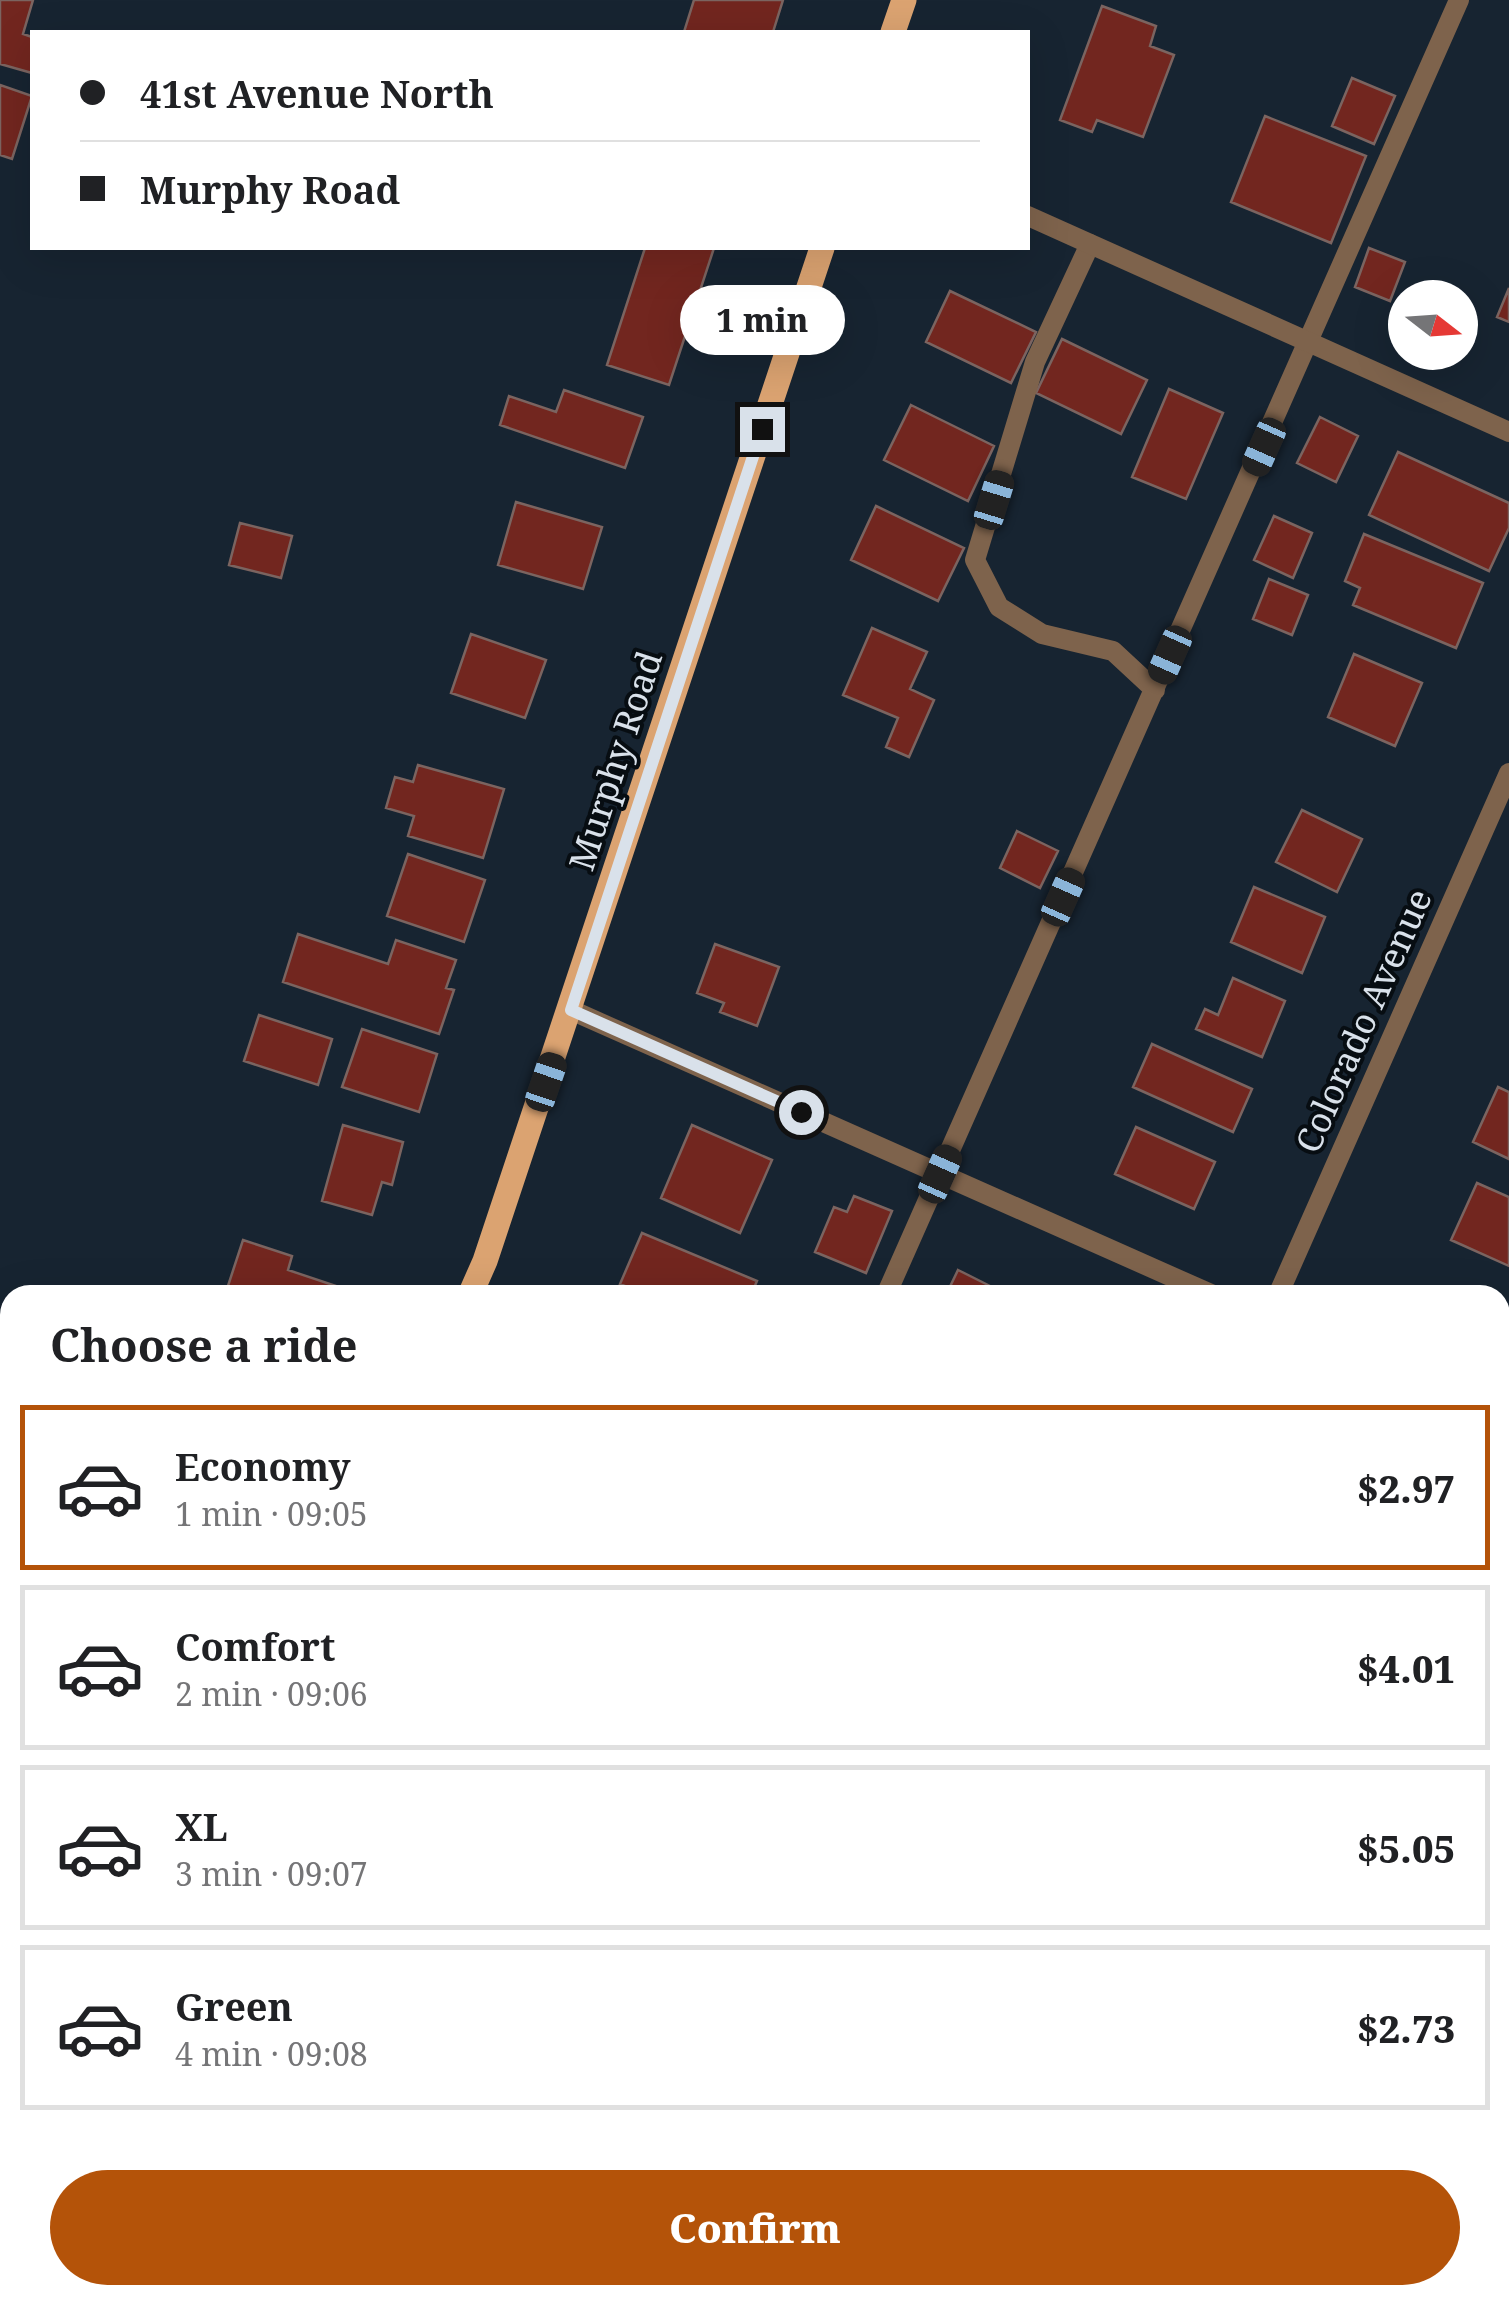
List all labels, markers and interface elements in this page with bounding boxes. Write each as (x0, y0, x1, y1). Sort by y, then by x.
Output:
text: 41st Avenue North (140, 67, 494, 119)
text: Murphy Road (140, 163, 400, 215)
north arrow (1388, 280, 1478, 370)
map controls (1388, 280, 1478, 370)
callout: 1 min (680, 284, 844, 354)
text: 1 min (717, 298, 808, 341)
route end (740, 407, 785, 452)
car (1238, 413, 1290, 481)
car (971, 467, 1017, 533)
car (1144, 621, 1196, 689)
street label: Murphy Road (557, 645, 672, 876)
car (1037, 863, 1089, 931)
street label: Colorado Avenue (1283, 881, 1442, 1160)
car (522, 1049, 570, 1115)
route start (779, 1090, 824, 1135)
car (914, 1140, 966, 1208)
text: Choose a ride (50, 1314, 358, 1375)
text: Economy (175, 1440, 351, 1492)
icon: car (55, 1443, 145, 1533)
text: $2.97 (1357, 1462, 1455, 1514)
text: 1 min · 09:05 (175, 1492, 368, 1535)
text: Comfort (175, 1620, 335, 1672)
icon: car (55, 1623, 145, 1713)
text: $4.01 (1357, 1642, 1455, 1694)
text: 2 min · 09:06 (175, 1672, 368, 1715)
text: XL (175, 1800, 228, 1852)
icon: car (55, 1803, 145, 1893)
text: $5.05 (1357, 1822, 1455, 1874)
text: 3 min · 09:07 (175, 1852, 368, 1895)
text: Green (175, 1980, 293, 2032)
icon: car (55, 1983, 145, 2073)
text: $2.73 (1357, 2002, 1455, 2054)
text: 4 min · 09:08 (175, 2032, 368, 2075)
button: Confirm (50, 2170, 1460, 2285)

